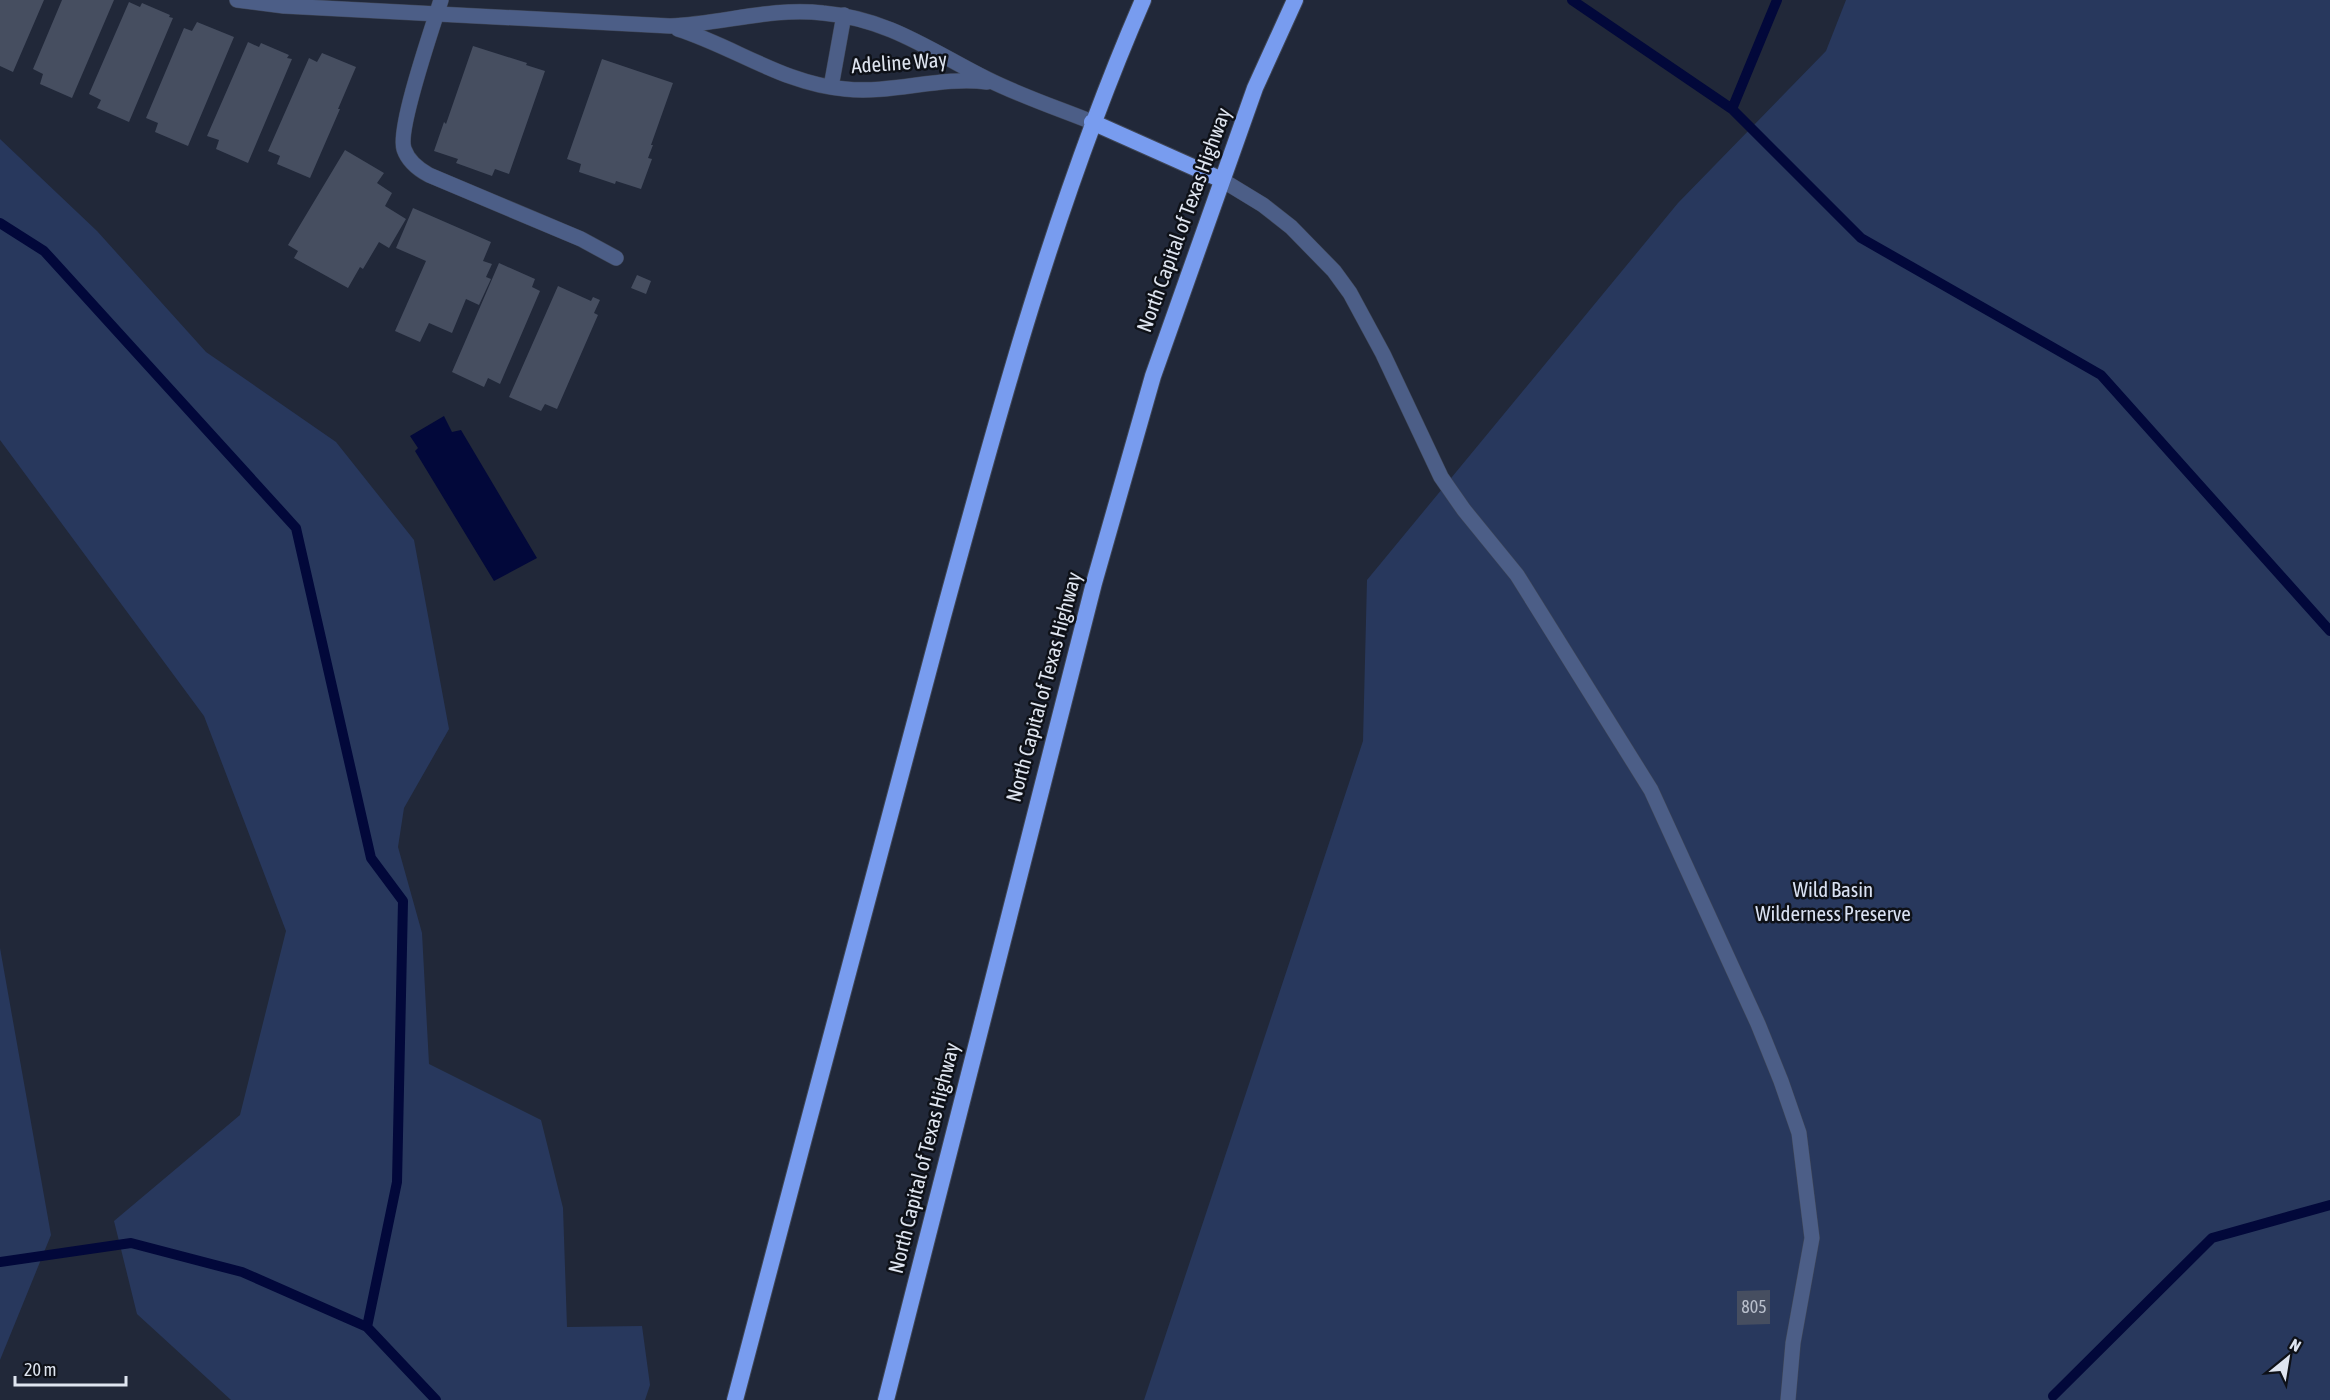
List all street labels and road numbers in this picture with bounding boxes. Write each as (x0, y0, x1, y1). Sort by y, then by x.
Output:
street label: Adeline Way (850, 47, 948, 77)
street label: North Capital of Texas Highway (1131, 104, 1235, 335)
street label: North Capital of Texas Highway (1001, 569, 1085, 804)
street label: North Capital of Texas Highway (883, 1040, 963, 1276)

